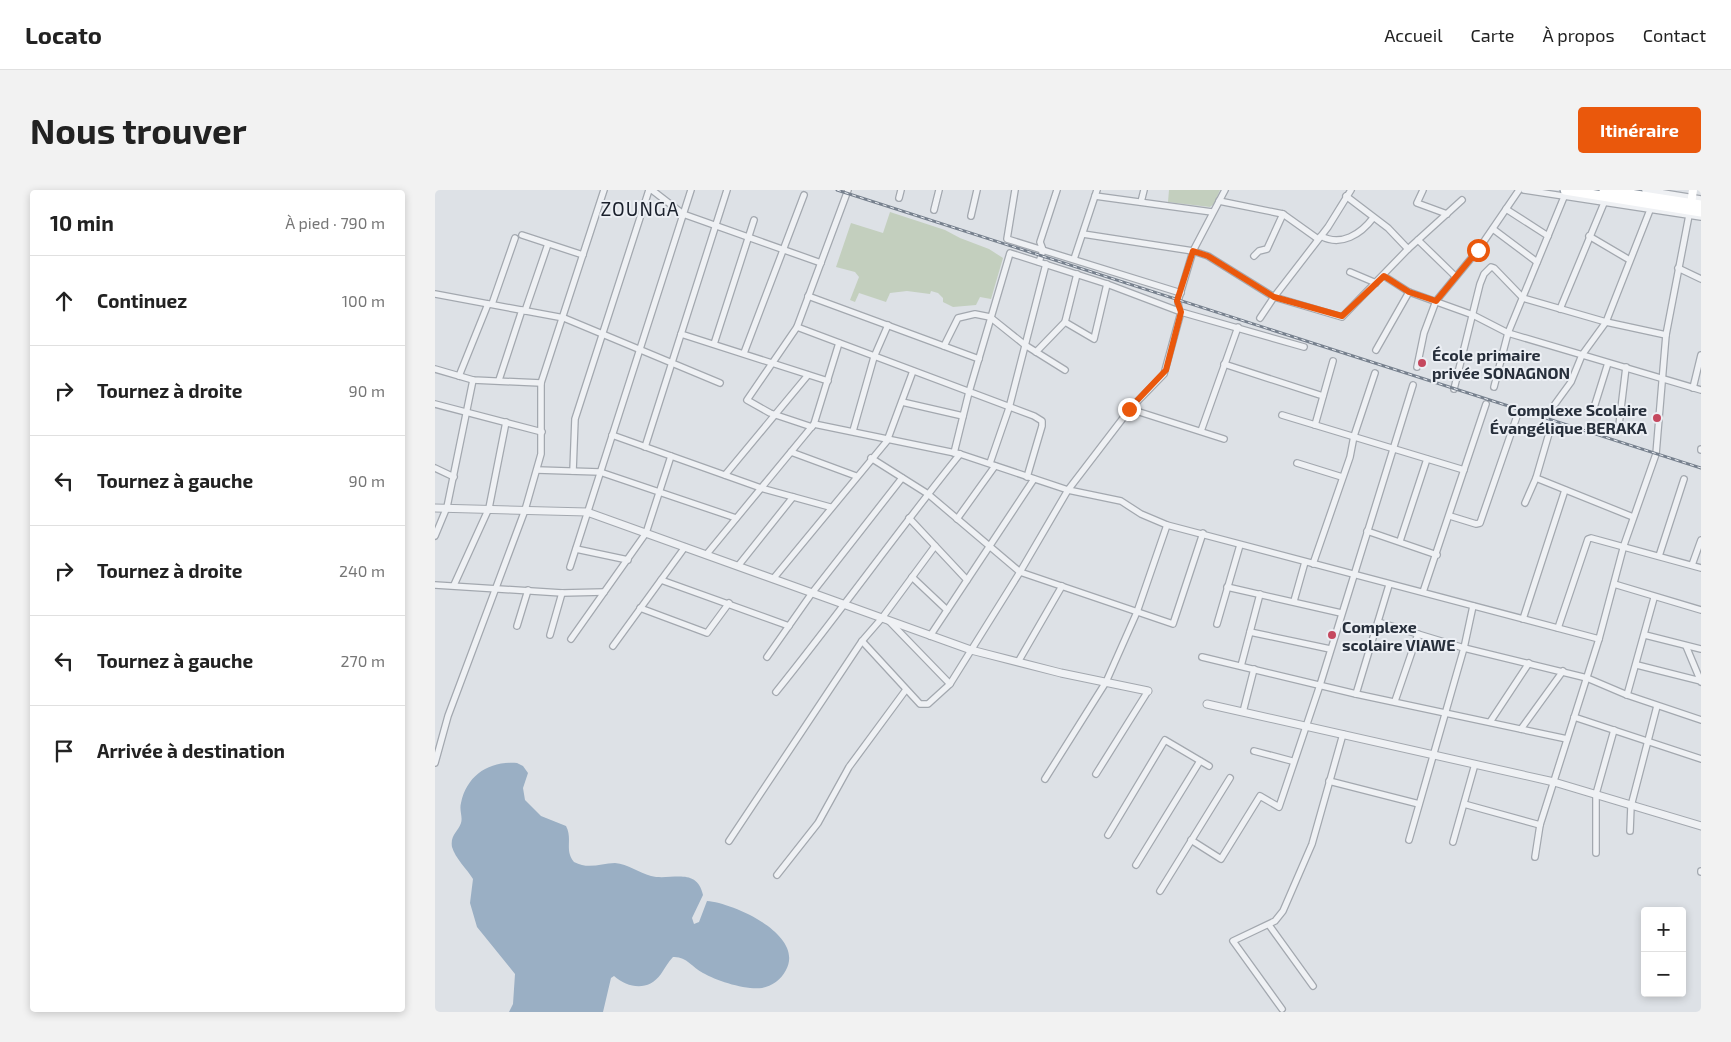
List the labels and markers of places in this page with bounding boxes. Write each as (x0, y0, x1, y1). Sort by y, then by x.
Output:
place label: École primaire privée SONAGNON (1432, 345, 1570, 382)
marker: École primaire privée SONAGNON (1416, 357, 1428, 369)
place label: Complexe Scolaire Évangélique BERAKA (1490, 400, 1648, 437)
marker: Complexe Scolaire Évangélique BERAKA (1651, 412, 1663, 424)
place label: Complexe scolaire VIAWE (1342, 617, 1455, 654)
marker: Complexe scolaire VIAWE (1326, 629, 1338, 641)

